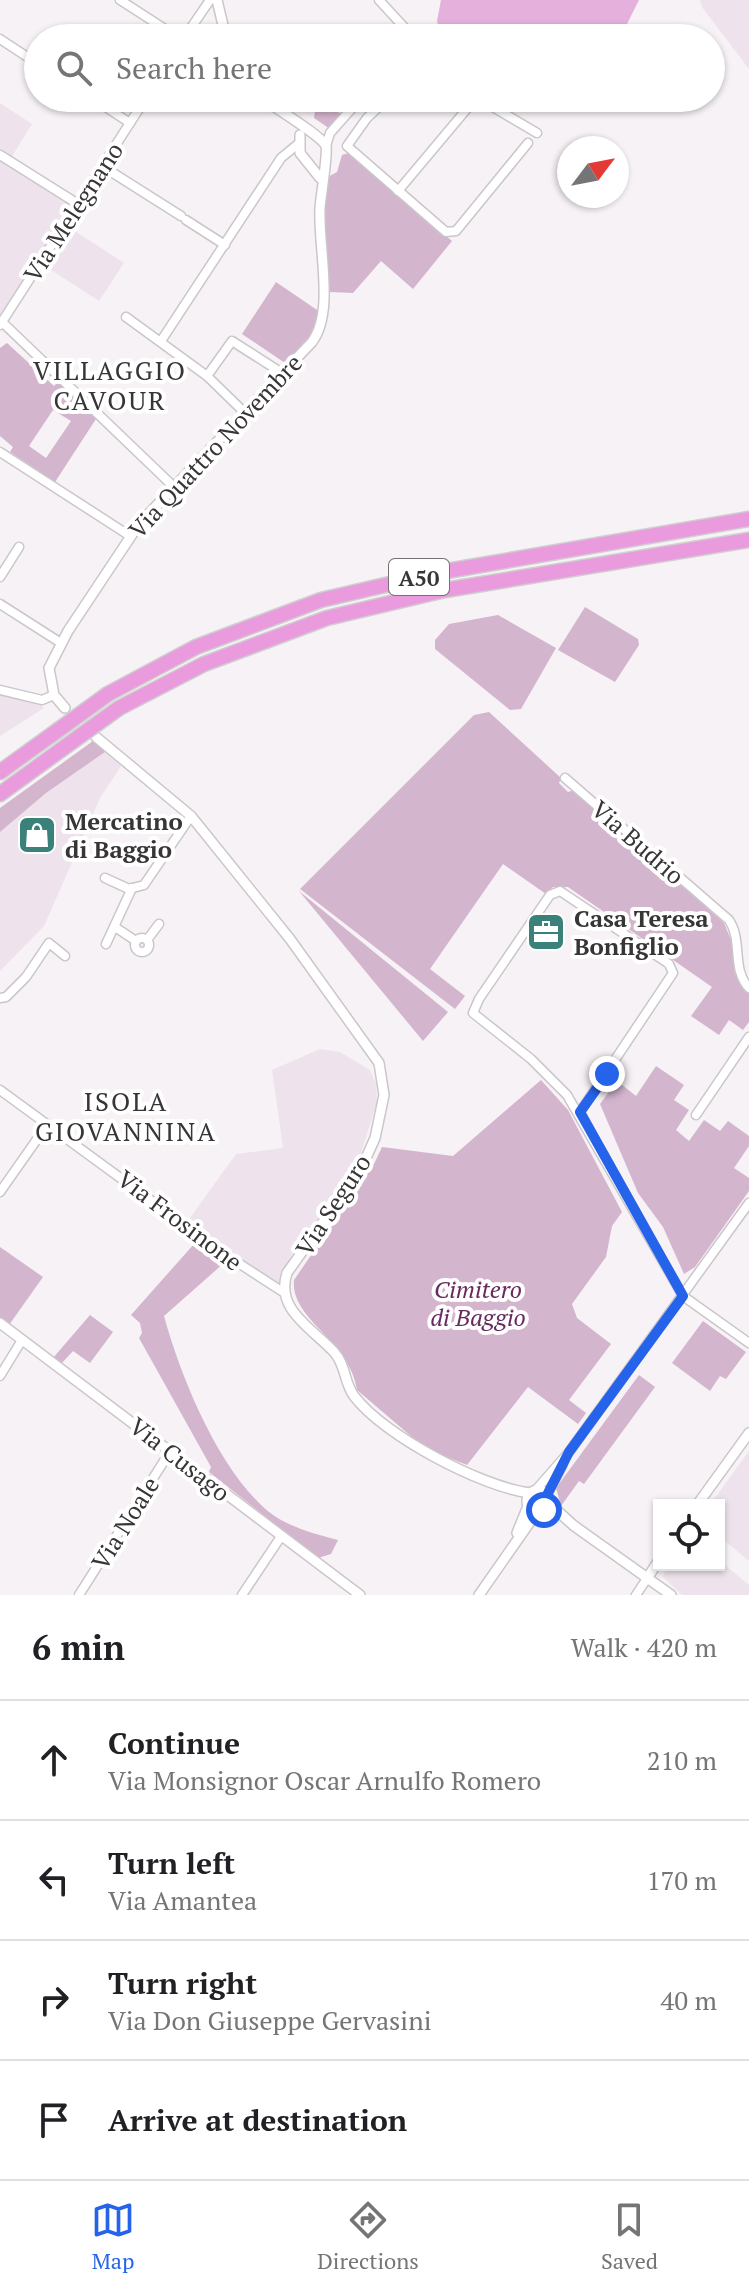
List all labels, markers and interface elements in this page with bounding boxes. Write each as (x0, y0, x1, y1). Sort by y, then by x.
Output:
search box (24, 24, 725, 112)
icon: search (52, 46, 96, 90)
text: Search here (116, 48, 272, 88)
street label: Via Melegnano (16, 136, 130, 288)
north arrow (557, 136, 629, 208)
street label: Via Quattro Novembre (121, 347, 309, 545)
district label: VILLAGGIO CAVOUR (33, 353, 187, 417)
road number: A50 (389, 559, 449, 595)
street label: Via Budrio (585, 793, 691, 891)
place label: Mercatino di Baggio (65, 805, 183, 865)
shop icon: Mercatino di Baggio (16, 814, 58, 856)
place label: Casa Teresa Bonfiglio (574, 902, 709, 962)
office icon: Casa Teresa Bonfiglio (525, 911, 567, 953)
route end (589, 1056, 625, 1092)
district label: ISOLA GIOVANNINA (35, 1084, 217, 1148)
street label: Via Seguro (288, 1148, 378, 1262)
street label: Via Frosinone (111, 1163, 249, 1277)
park label: Cimitero di Baggio (430, 1273, 526, 1333)
street label: Via Cusago (123, 1410, 237, 1508)
street label: Via Noale (84, 1470, 166, 1576)
route start (526, 1492, 562, 1528)
map controls (653, 1499, 725, 1571)
button: locate (653, 1499, 725, 1571)
text: 6 min (32, 1625, 125, 1670)
text: Walk · 420 m (571, 1630, 717, 1664)
text: Continue (108, 1723, 240, 1763)
icon: ahead (32, 1738, 76, 1782)
text: 210 m (647, 1743, 717, 1777)
text: Via Monsignor Oscar Arnulfo Romero (108, 1763, 541, 1797)
text: Turn left (108, 1843, 235, 1883)
icon: left (32, 1858, 76, 1902)
text: 170 m (647, 1863, 717, 1897)
text: Via Amantea (108, 1883, 257, 1917)
text: Turn right (108, 1963, 257, 2003)
icon: right (32, 1978, 76, 2022)
text: 40 m (661, 1983, 717, 2017)
text: Via Don Giuseppe Gervasini (108, 2003, 431, 2037)
icon: arrive (32, 2098, 76, 2142)
text: Arrive at destination (108, 2100, 407, 2140)
tab: Map (91, 2198, 135, 2275)
tab: Directions (317, 2198, 419, 2275)
tab: Saved (601, 2198, 658, 2275)

